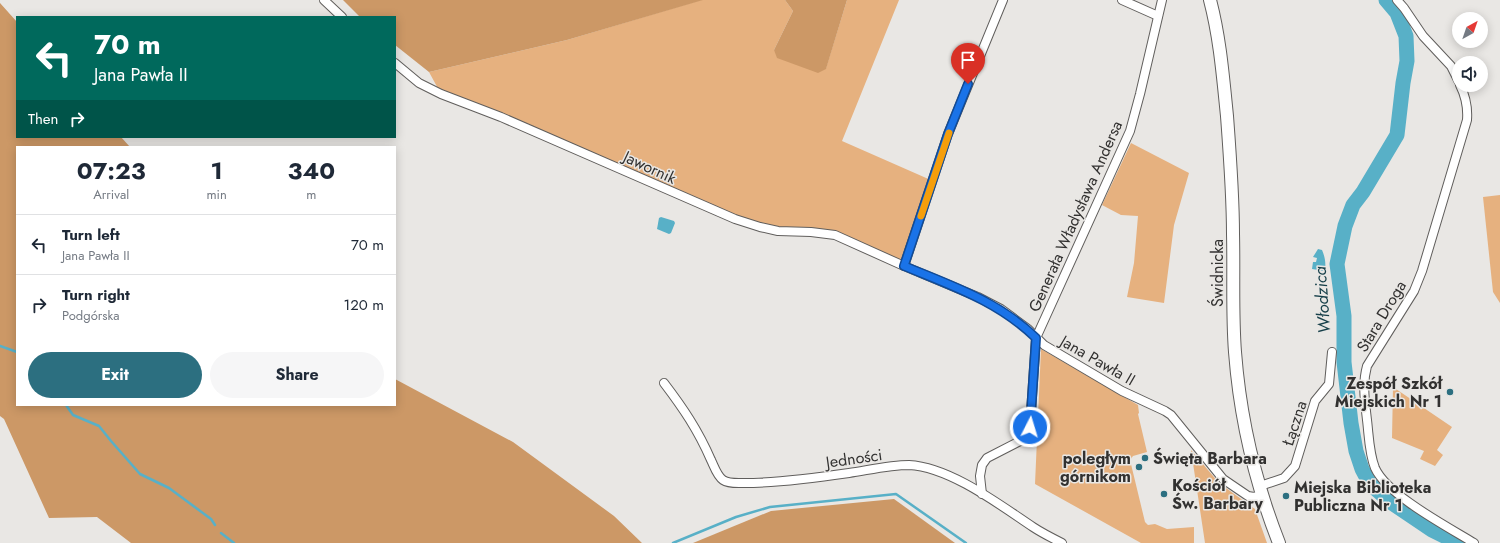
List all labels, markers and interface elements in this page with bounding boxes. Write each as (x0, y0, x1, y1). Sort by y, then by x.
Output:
north arrow (1452, 12, 1488, 48)
map controls (1452, 12, 1488, 92)
text: 70 m (94, 24, 161, 65)
icon: left (28, 32, 80, 84)
pin (951, 43, 985, 84)
icon: arrive (957, 49, 979, 71)
button: sound (1452, 56, 1488, 92)
text: Jana Pawła II (94, 62, 188, 88)
text: Then (28, 108, 58, 130)
icon: right (66, 108, 88, 130)
street label: Generała Władysława Andersa (1023, 117, 1128, 315)
street label: Jawornik (618, 144, 681, 190)
text: 07:23 (77, 153, 146, 188)
text: 1 (210, 153, 223, 188)
text: 340 (288, 153, 335, 188)
text: Arrival (93, 185, 129, 204)
text: min (206, 185, 227, 204)
text: m (306, 185, 316, 204)
text: Turn left (62, 224, 120, 246)
icon: left (28, 234, 50, 256)
text: 70 m (351, 234, 384, 256)
street label: Świdnicka (1206, 239, 1229, 307)
text: Jana Pawła II (62, 246, 130, 265)
water label: Włodzica (1308, 265, 1336, 335)
street label: Stara Droga (1351, 276, 1412, 356)
text: Turn right (62, 284, 130, 306)
icon: right (28, 294, 50, 316)
text: 120 m (344, 294, 384, 316)
text: Podgórska (62, 306, 119, 325)
street label: Jana Pawła II (1054, 329, 1140, 391)
button: Exit (28, 352, 202, 398)
button: Share (210, 352, 384, 398)
place label: Zespół Szkół Miejskich Nr 1 (1335, 372, 1444, 413)
marker: Zespół Szkół Miejskich Nr 1 (1445, 387, 1455, 397)
street label: Łączna (1276, 398, 1313, 450)
position arrow (1009, 406, 1051, 448)
street label: Jedności (822, 443, 884, 474)
place label: poległym górnikom (1060, 447, 1131, 488)
place label: Święta Barbara (1153, 447, 1267, 470)
marker: Święta Barbara (1140, 453, 1150, 463)
marker: poległym górnikom (1134, 462, 1144, 472)
place label: Kościół Św. Barbary (1172, 474, 1264, 515)
place label: Miejska Biblioteka Publiczna Nr 1 (1294, 476, 1431, 517)
marker: Kościół Św. Barbary (1159, 489, 1169, 499)
marker: Miejska Biblioteka Publiczna Nr 1 (1281, 491, 1291, 501)

